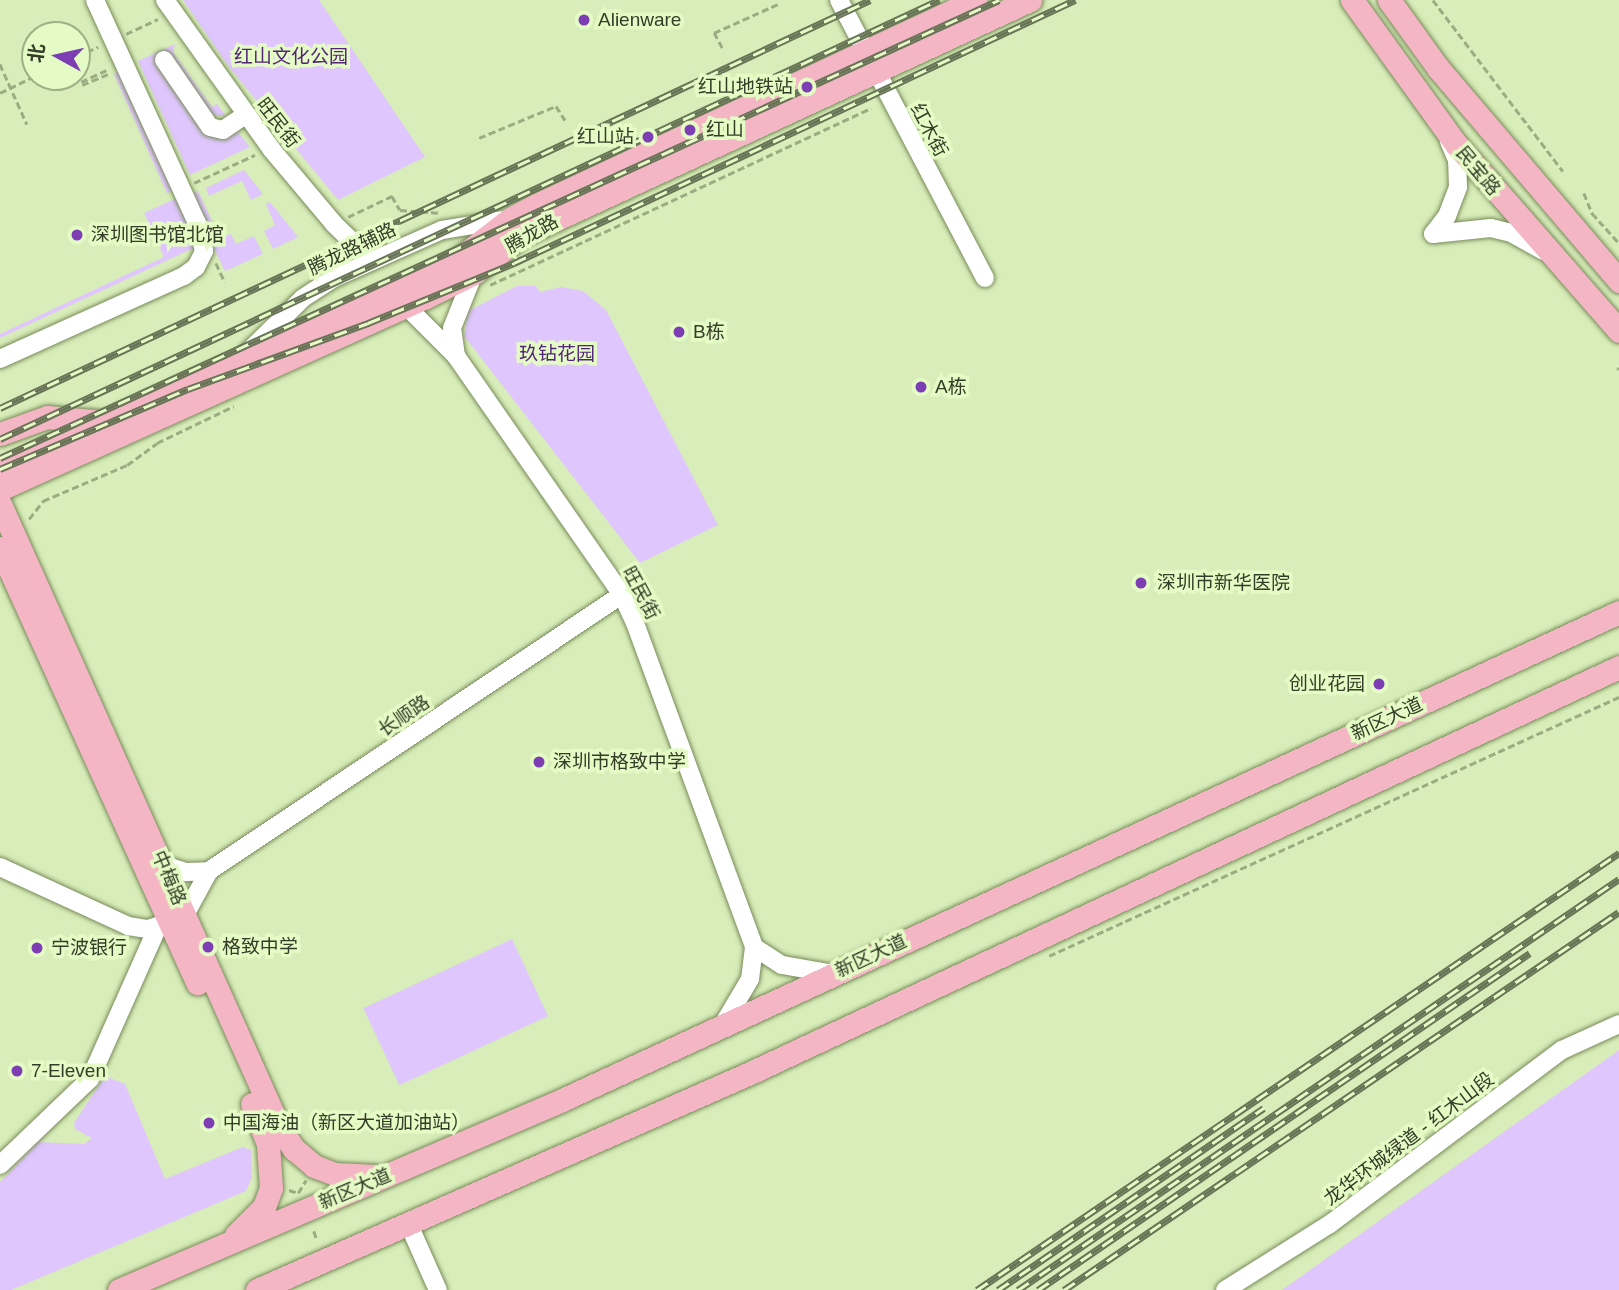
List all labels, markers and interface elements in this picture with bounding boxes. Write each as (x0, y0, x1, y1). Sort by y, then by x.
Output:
place label: Alienware (598, 9, 681, 31)
marker: Alienware (576, 12, 592, 28)
north arrow (21, 21, 91, 91)
text: 北 (25, 42, 48, 64)
park label: 红山文化公园 (234, 46, 348, 68)
place label: 红山地铁站 (698, 76, 793, 98)
marker: 红山地铁站 (799, 79, 815, 95)
street label: 旺民街 (251, 94, 305, 152)
street label: 红木街 (906, 99, 952, 161)
place label: 红山 (706, 119, 744, 141)
marker: 红山 (680, 120, 700, 140)
place label: 红山站 (577, 126, 634, 148)
marker: 红山站 (640, 129, 656, 145)
street label: 民宝路 (1451, 142, 1505, 200)
street label: 腾龙路 (502, 210, 562, 258)
street label: 腾龙路辅路 (304, 218, 400, 280)
place label: 深圳图书馆北馆 (91, 224, 224, 246)
marker: 深圳图书馆北馆 (69, 227, 85, 243)
place label: B栋 (693, 321, 725, 343)
marker: B栋 (671, 324, 687, 340)
park label: 玖钻花园 (519, 343, 595, 365)
place label: A栋 (935, 376, 967, 398)
marker: A栋 (913, 379, 929, 395)
street label: 旺民街 (618, 562, 664, 624)
place label: 深圳市新华医院 (1157, 572, 1290, 594)
marker: 深圳市新华医院 (1131, 573, 1151, 593)
place label: 创业花园 (1289, 673, 1365, 695)
marker: 创业花园 (1371, 676, 1387, 692)
street label: 长顺路 (374, 691, 434, 741)
street label: 新区大道 (1348, 693, 1426, 745)
place label: 深圳市格致中学 (553, 751, 686, 773)
marker: 深圳市格致中学 (531, 754, 547, 770)
street label: 中梅路 (147, 847, 191, 909)
street label: 新区大道 (832, 930, 910, 982)
place label: 格致中学 (222, 936, 298, 958)
place label: 宁波银行 (51, 937, 127, 959)
marker: 格致中学 (200, 939, 216, 955)
marker: 宁波银行 (29, 940, 45, 956)
place label: 7-Eleven (31, 1060, 106, 1082)
marker: 7-Eleven (9, 1063, 25, 1079)
street label: 龙华环城绿道 - 红木山段 (1320, 1068, 1498, 1210)
place label: 中国海油（新区大道加油站） (223, 1112, 470, 1134)
marker: 中国海油（新区大道加油站） (201, 1115, 217, 1131)
street label: 新区大道 (316, 1164, 394, 1214)

